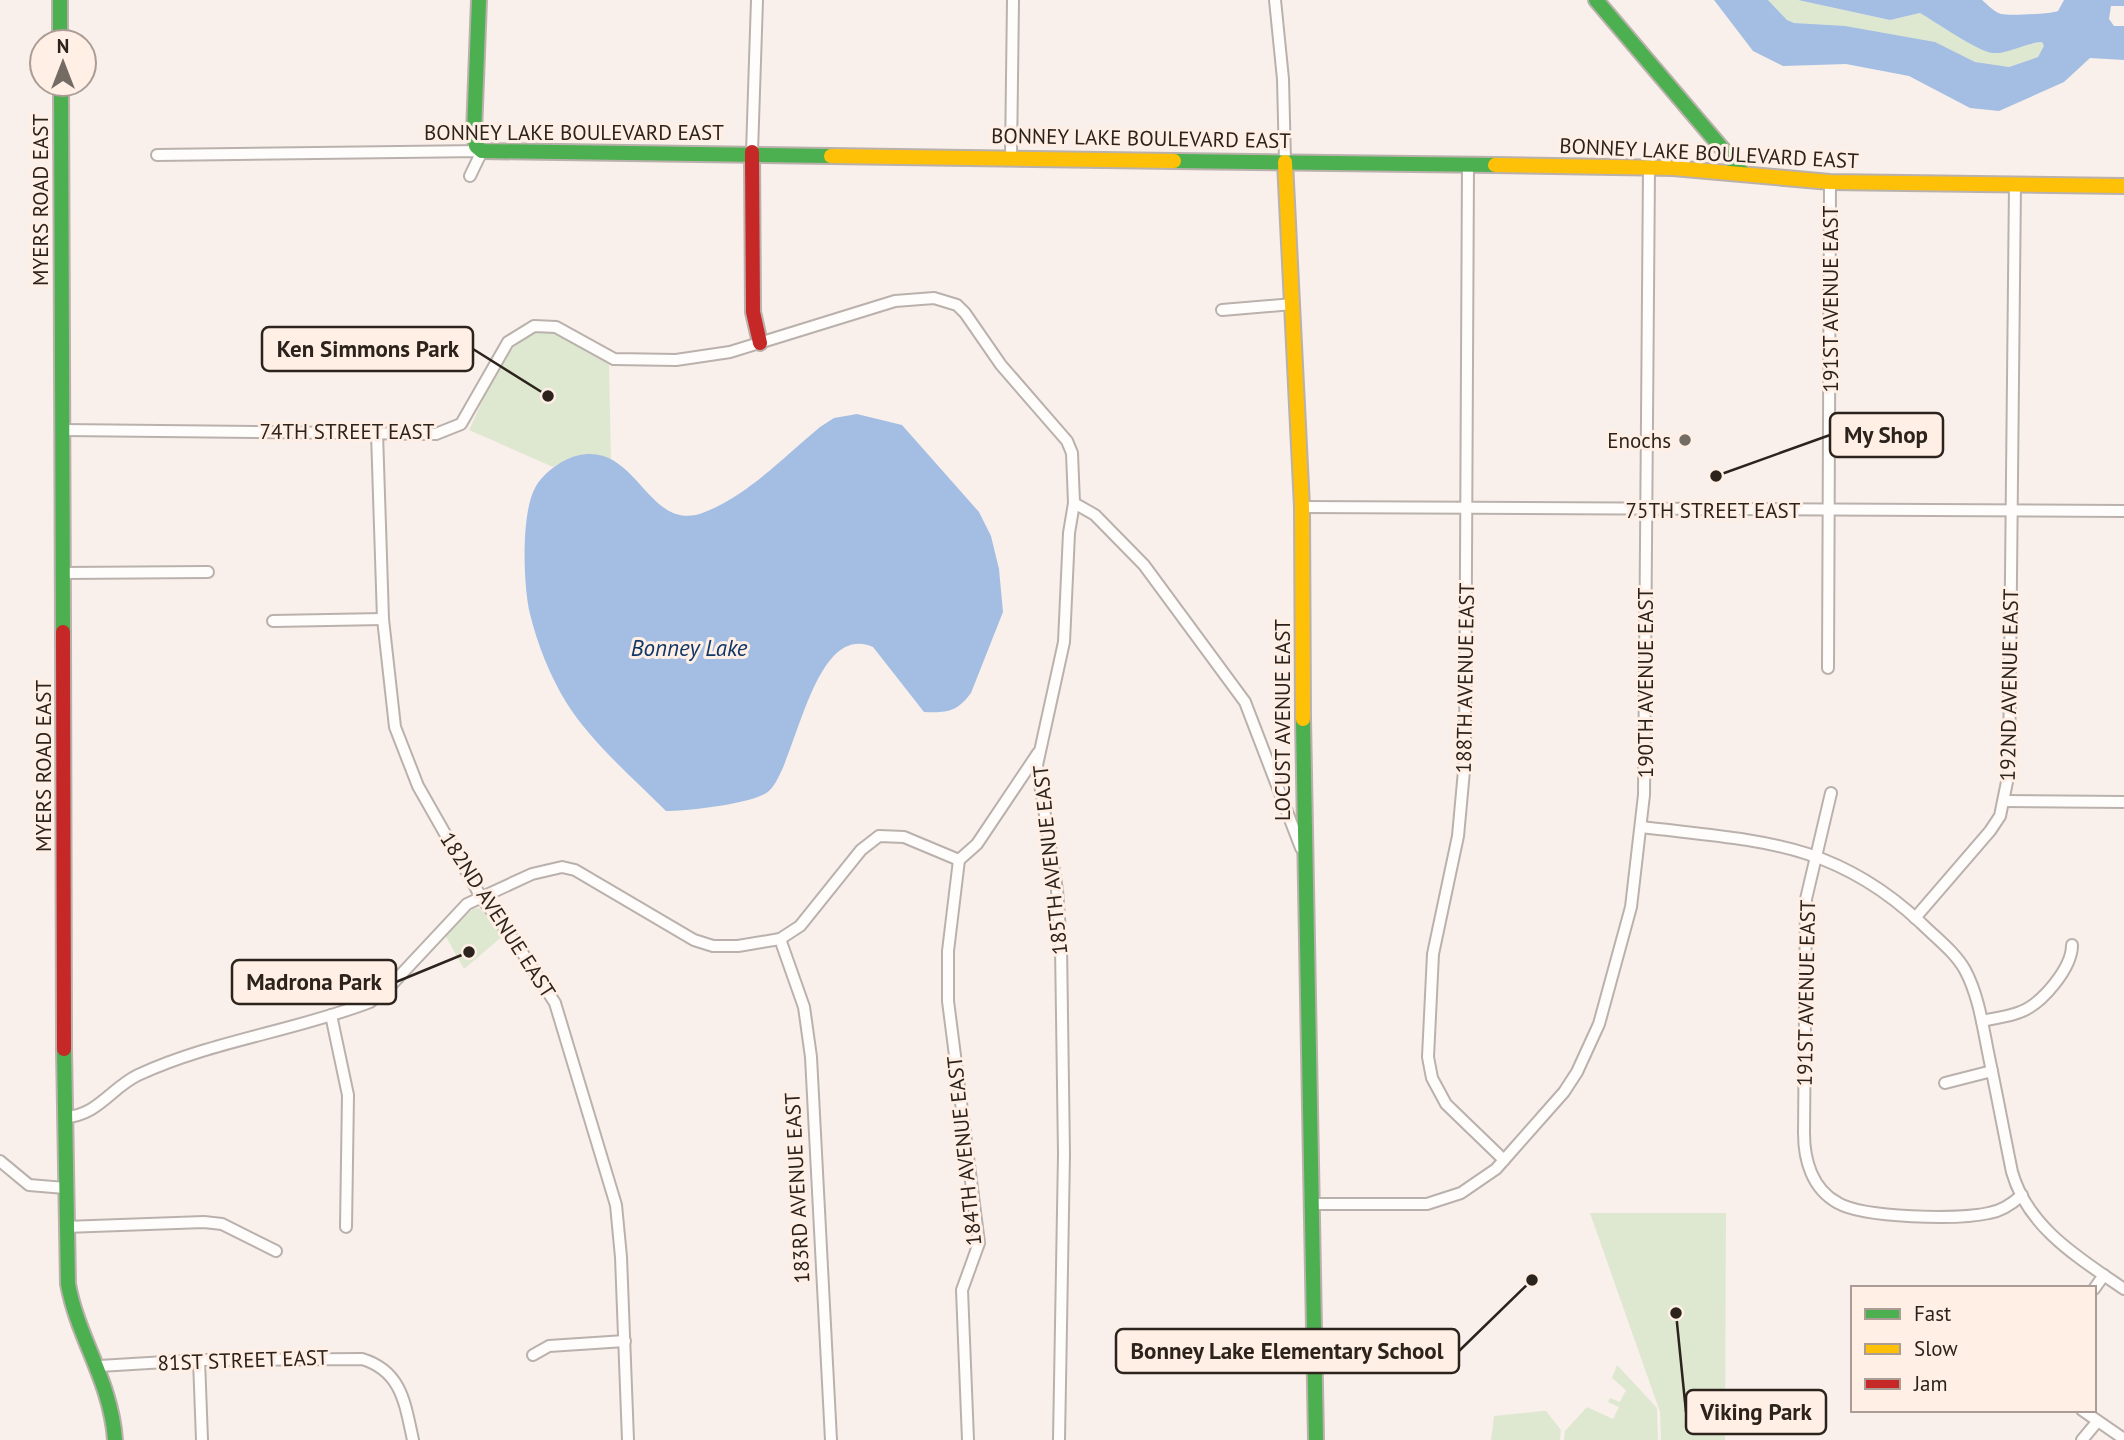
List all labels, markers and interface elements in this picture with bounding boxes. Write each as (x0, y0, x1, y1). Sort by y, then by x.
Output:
north arrow (28, 28, 98, 98)
text: N (57, 34, 69, 58)
street label: MYERS ROAD EAST (27, 114, 54, 286)
street label: BONNEY LAKE BOULEVARD EAST (424, 119, 724, 146)
street label: BONNEY LAKE BOULEVARD EAST (991, 122, 1291, 154)
street label: BONNEY LAKE BOULEVARD EAST (1559, 132, 1860, 174)
street label: 191ST AVENUE EAST (1817, 205, 1844, 392)
callout: Ken Simmons Park (262, 327, 473, 371)
text: Ken Simmons Park (277, 334, 460, 363)
callout: My Shop (1830, 413, 1943, 457)
street label: 74TH STREET EAST (260, 418, 435, 445)
text: My Shop (1844, 420, 1928, 449)
place label: Enochs (1607, 427, 1671, 454)
marker: Enochs (1677, 432, 1693, 448)
street label: 75TH STREET EAST (1626, 497, 1801, 524)
street label: 188TH AVENUE EAST (1450, 582, 1480, 774)
street label: 190TH AVENUE EAST (1632, 587, 1659, 778)
street label: 192ND AVENUE EAST (1994, 588, 2024, 782)
street label: LOCUST AVENUE EAST (1269, 619, 1296, 821)
water label: Bonney Lake (631, 633, 748, 662)
street label: MYERS ROAD EAST (30, 680, 57, 852)
street label: 185TH AVENUE EAST (1027, 763, 1073, 956)
street label: 182ND AVENUE EAST (434, 827, 562, 1003)
street label: 191ST AVENUE EAST (1791, 899, 1821, 1087)
callout: Madrona Park (232, 960, 396, 1004)
text: Madrona Park (246, 967, 383, 996)
street label: 184TH AVENUE EAST (941, 1054, 987, 1247)
street label: 183RD AVENUE EAST (779, 1092, 815, 1284)
legend (1851, 1286, 2096, 1412)
text: Fast (1914, 1300, 1951, 1327)
callout: Bonney Lake Elementary School (1116, 1329, 1459, 1373)
text: Slow (1914, 1335, 1958, 1362)
text: Bonney Lake Elementary School (1131, 1336, 1444, 1365)
street label: 81ST STREET EAST (157, 1344, 329, 1376)
text: Jam (1913, 1370, 1948, 1397)
callout: Viking Park (1686, 1390, 1826, 1434)
text: Viking Park (1699, 1397, 1812, 1426)

